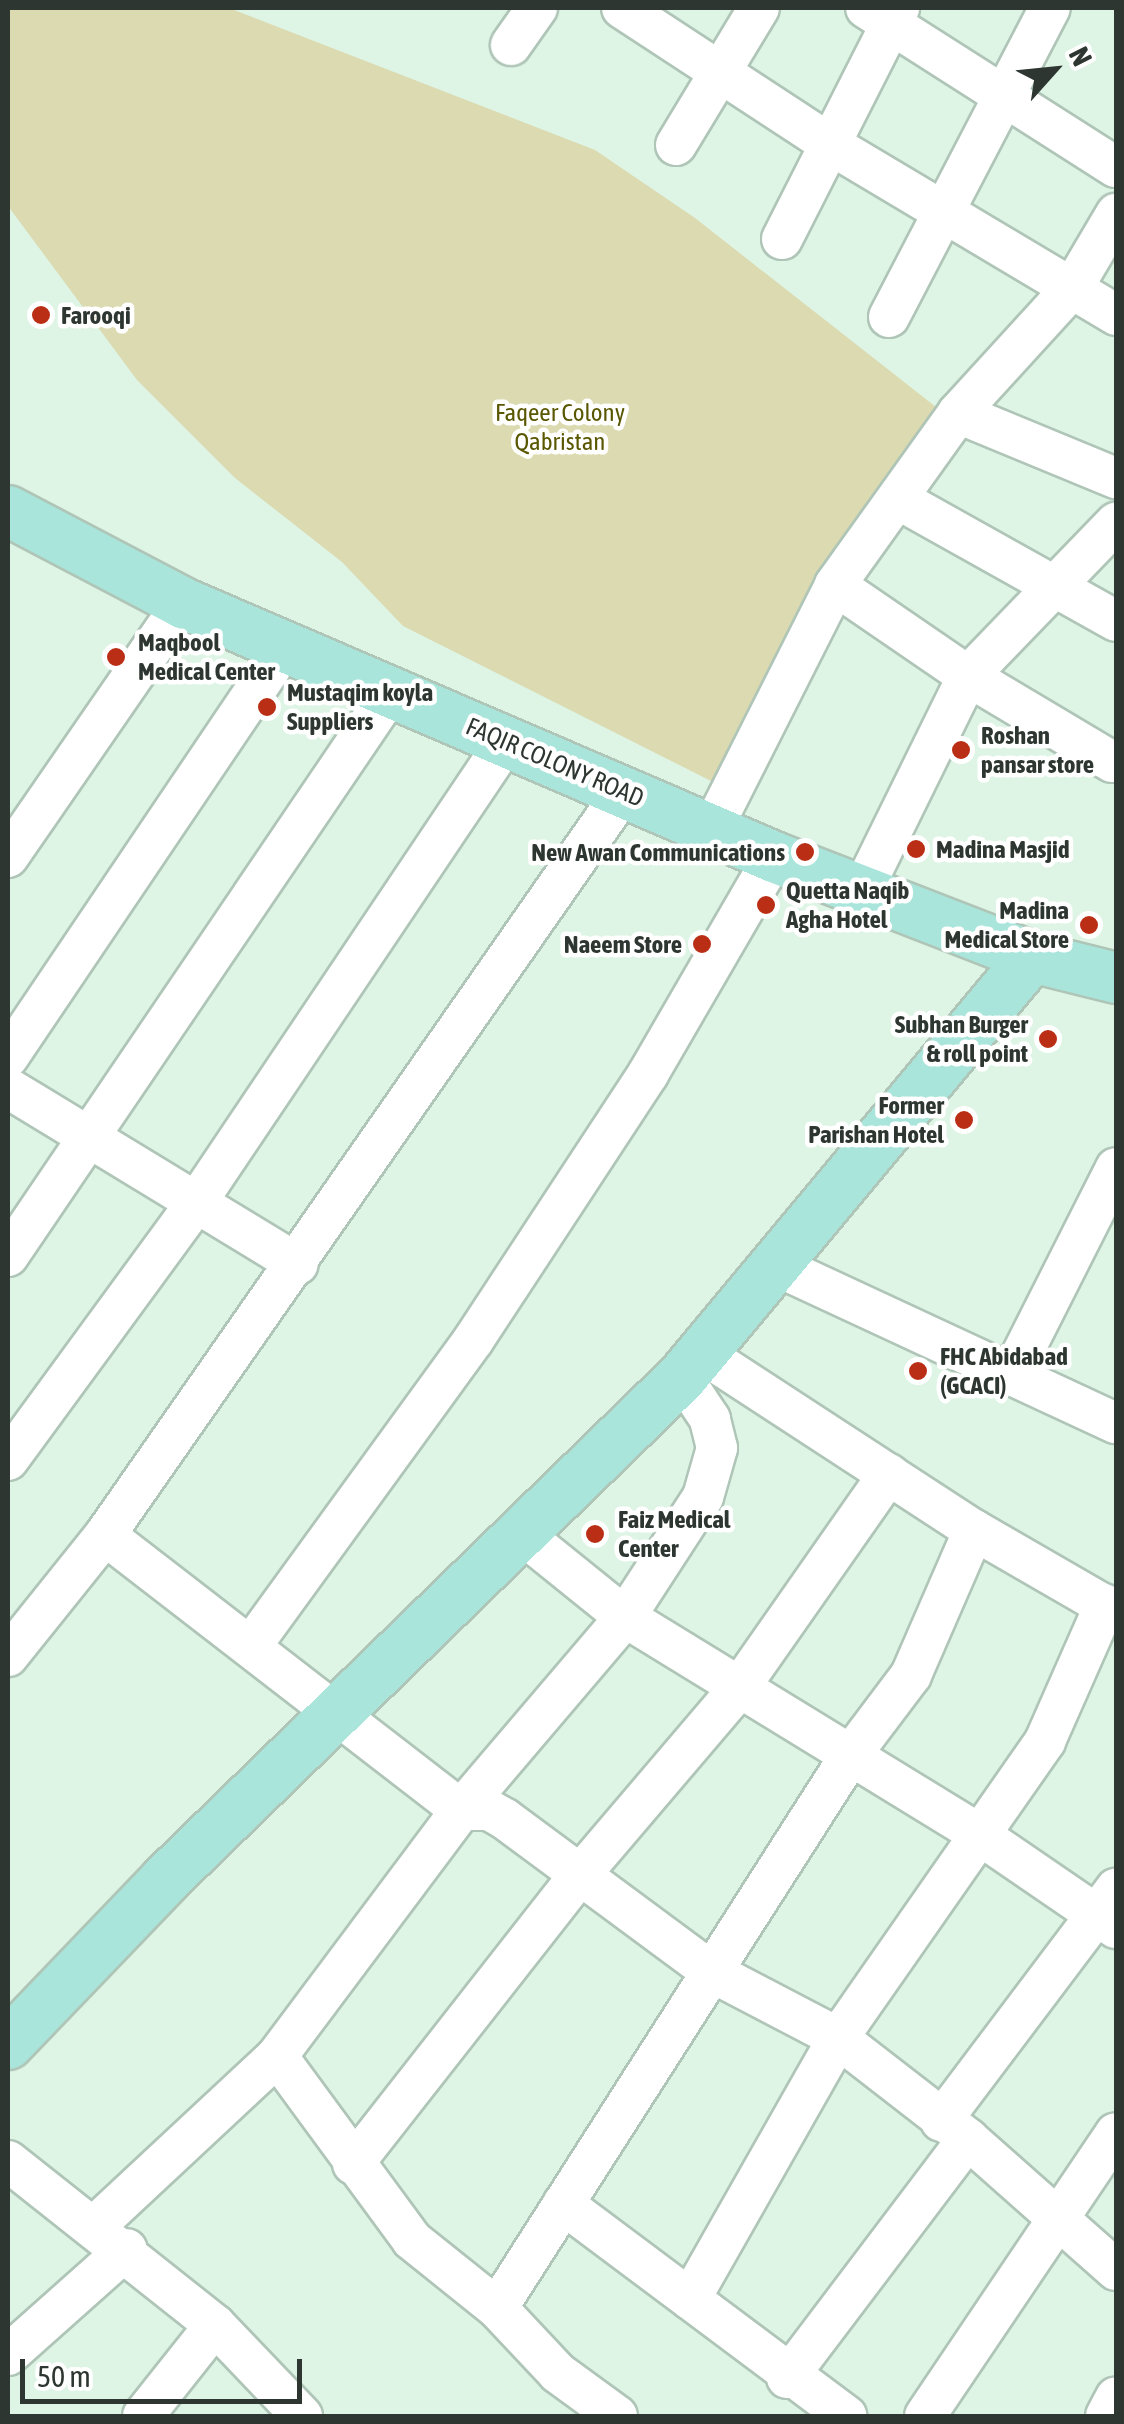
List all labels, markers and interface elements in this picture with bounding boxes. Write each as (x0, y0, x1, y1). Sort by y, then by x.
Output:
north arrow (1004, 20, 1104, 120)
text: N (1063, 42, 1099, 71)
place label: Farooqi (61, 300, 131, 330)
marker: Farooqi (30, 304, 52, 326)
park label: Faqeer Colony Qabristan (495, 398, 625, 457)
place label: Maqbool Medical Center (138, 628, 275, 687)
marker: Maqbool Medical Center (103, 644, 129, 670)
place label: Mustaqim koyla Suppliers (287, 678, 433, 737)
marker: Mustaqim koyla Suppliers (256, 696, 278, 718)
street label: FAQIR COLONY ROAD (462, 711, 648, 813)
place label: Roshan pansar store (981, 721, 1094, 780)
marker: Roshan pansar store (950, 739, 972, 761)
place label: Madina Masjid (936, 834, 1070, 864)
place label: New Awan Communications (531, 837, 785, 867)
marker: Madina Masjid (905, 838, 927, 860)
marker: New Awan Communications (794, 841, 816, 863)
place label: Quetta Naqib Agha Hotel (786, 876, 909, 935)
marker: Quetta Naqib Agha Hotel (755, 894, 777, 916)
place label: Madina Medical Store (945, 896, 1069, 955)
marker: Madina Medical Store (1078, 914, 1100, 936)
place label: Naeem Store (564, 929, 682, 959)
marker: Naeem Store (691, 933, 713, 955)
place label: Subhan Burger & roll point (895, 1010, 1028, 1069)
marker: Subhan Burger & roll point (1037, 1028, 1059, 1050)
place label: Former Parishan Hotel (808, 1091, 944, 1150)
marker: Former Parishan Hotel (953, 1109, 975, 1131)
place label: FHC Abidabad (GCACI) (940, 1342, 1068, 1401)
marker: FHC Abidabad (GCACI) (905, 1358, 931, 1384)
place label: Faiz Medical Center (618, 1505, 730, 1564)
marker: Faiz Medical Center (582, 1521, 608, 1547)
scale bar (25, 2339, 308, 2401)
text: 50 m (37, 2359, 91, 2393)

